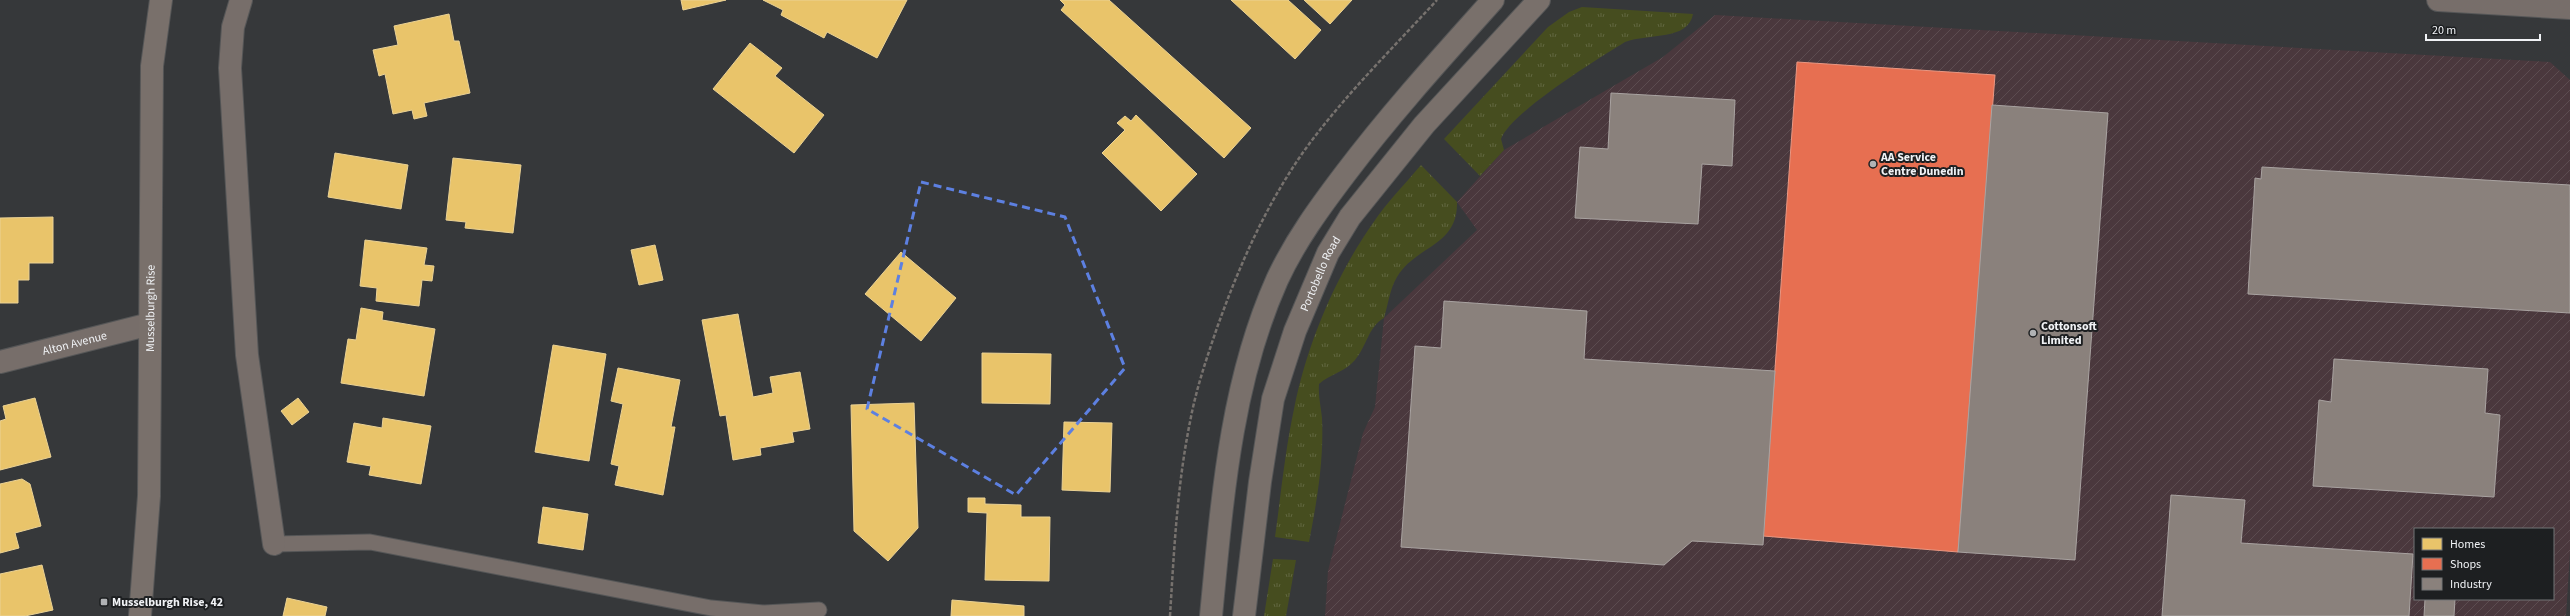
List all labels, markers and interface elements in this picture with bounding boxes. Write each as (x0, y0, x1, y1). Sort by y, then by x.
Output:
scale bar (2426, 16, 2540, 42)
text: 20 m (2432, 22, 2456, 39)
place label: AA Service Centre Dunedin (1880, 149, 1964, 180)
marker: AA Service Centre Dunedin (1868, 159, 1878, 169)
street label: Portobello Road (1296, 233, 1345, 314)
street label: Musselburgh Rise (142, 265, 159, 352)
place label: Cottonsoft Limited (2041, 318, 2098, 349)
street label: Alton Avenue (41, 327, 109, 359)
marker: Cottonsoft Limited (2028, 328, 2038, 338)
legend (2414, 528, 2554, 600)
text: Homes (2450, 536, 2485, 553)
text: Shops (2450, 556, 2481, 573)
text: Industry (2450, 576, 2492, 593)
place label: Musselburgh Rise, 42 (112, 594, 223, 611)
marker: Musselburgh Rise, 42 (99, 597, 109, 607)

